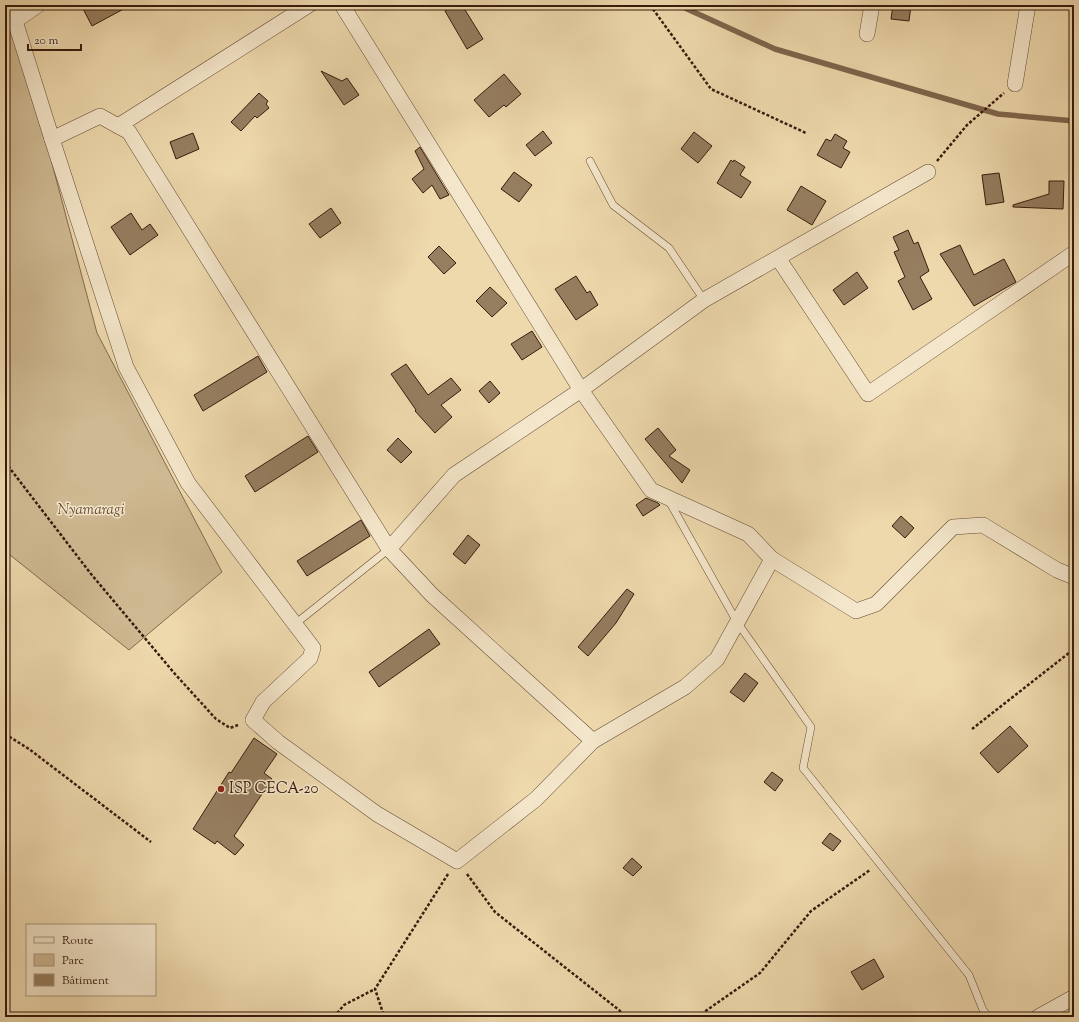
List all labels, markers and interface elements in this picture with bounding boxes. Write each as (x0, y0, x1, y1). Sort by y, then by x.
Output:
scale bar (28, 26, 81, 52)
text: 20 m (34, 32, 59, 50)
park label: Nyamaragi (58, 500, 125, 521)
place label: ISP CECA-20 (229, 779, 319, 800)
marker: ISP CECA-20 (216, 784, 226, 794)
legend (26, 924, 156, 996)
text: Route (62, 932, 94, 950)
text: Parc (62, 952, 84, 970)
text: Bâtiment (62, 972, 109, 990)

